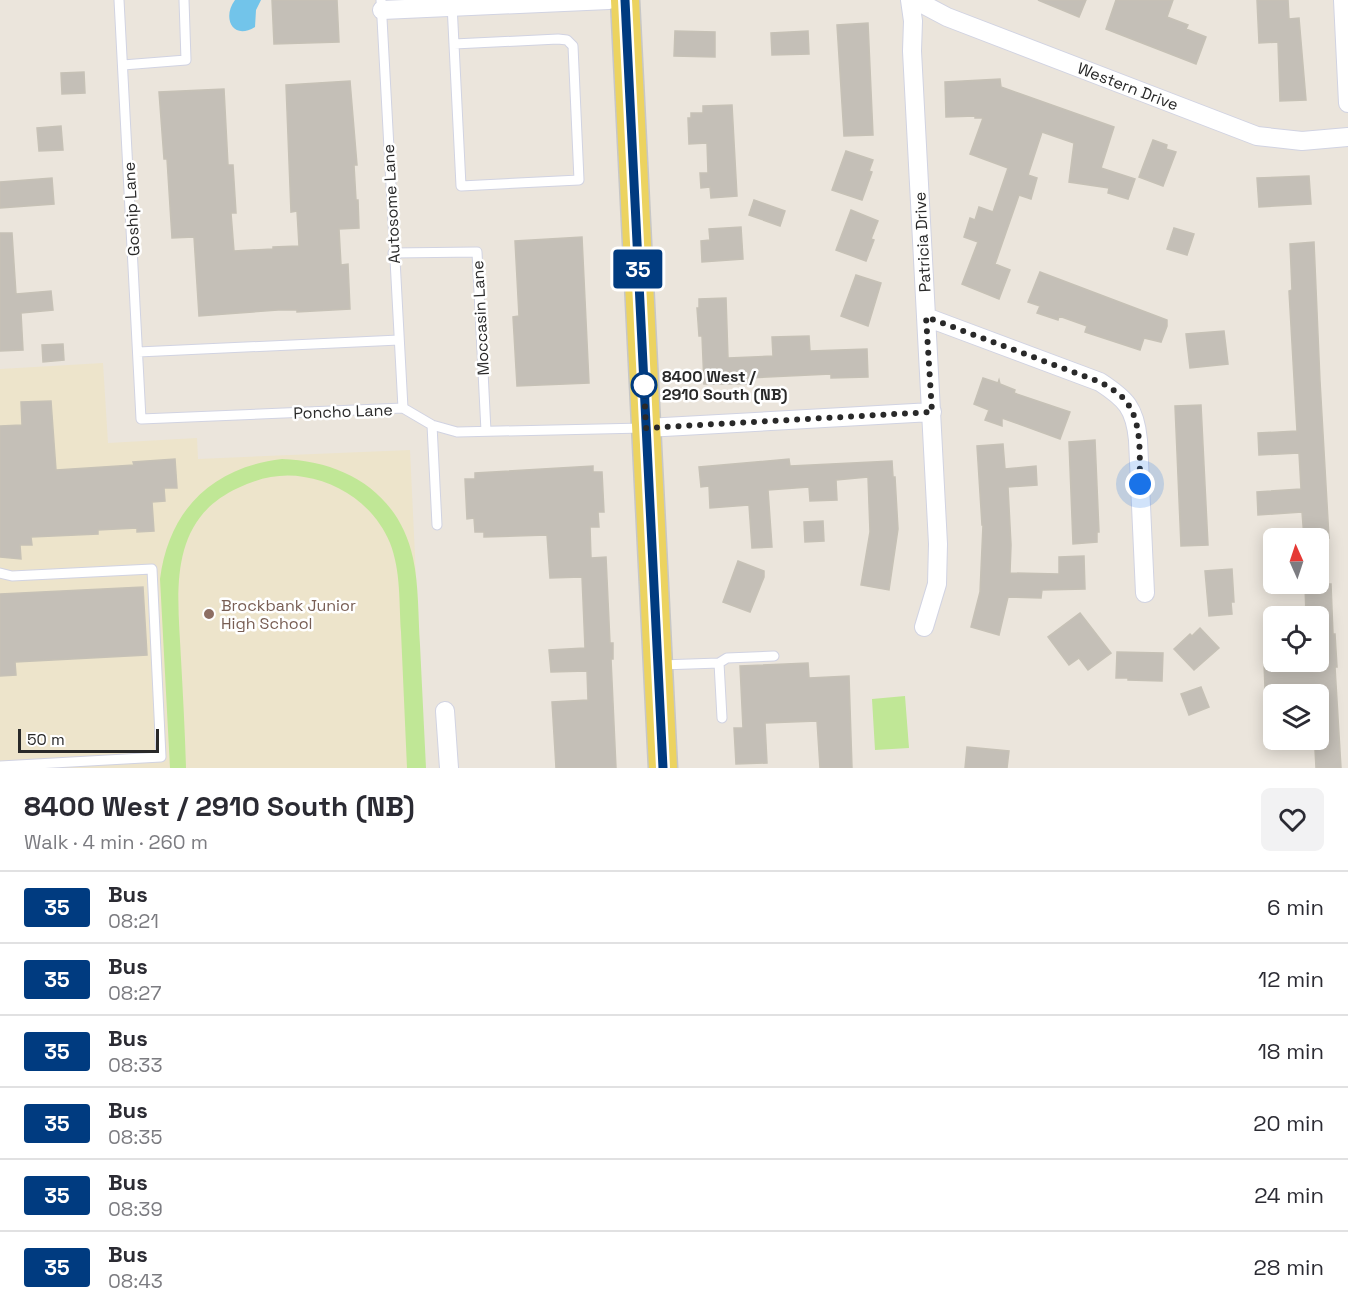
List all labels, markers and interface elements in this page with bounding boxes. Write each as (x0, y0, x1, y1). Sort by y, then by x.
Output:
street label: Western Drive (1074, 58, 1181, 115)
street label: Autosome Lane (378, 144, 405, 264)
street label: Goship Lane (119, 161, 144, 257)
street label: Patricia Drive (909, 191, 936, 293)
line badge: 35 (611, 250, 665, 288)
text: 35 (625, 256, 651, 283)
street label: Moccasin Lane (467, 260, 494, 376)
place label: 8400 West / 2910 South (NB) (662, 366, 787, 405)
marker: 8400 West / 2910 South (NB) (631, 372, 657, 398)
street label: Poncho Lane (293, 399, 393, 424)
your location (1125, 469, 1155, 499)
north arrow (1263, 528, 1329, 594)
map controls (1263, 528, 1329, 750)
place label: Brockbank Junior High School (221, 595, 356, 634)
button: locate (1263, 606, 1329, 672)
marker: Brockbank Junior High School (202, 607, 216, 621)
button: layers (1263, 684, 1329, 750)
scale bar (18, 726, 159, 754)
text: 50 m (27, 729, 65, 750)
text: 8400 West / 2910 South (NB) (24, 788, 415, 824)
button: heart (1261, 788, 1324, 851)
text: Walk · 4 min · 260 m (24, 829, 208, 855)
text: Bus (108, 880, 148, 908)
text: 6 min (1267, 893, 1324, 921)
text: 35 (44, 894, 70, 921)
text: 08:21 (108, 908, 159, 934)
text: Bus (108, 952, 148, 980)
text: 12 min (1258, 965, 1324, 993)
text: 35 (44, 966, 70, 993)
text: 08:27 (108, 980, 162, 1006)
text: Bus (108, 1024, 148, 1052)
text: 18 min (1258, 1037, 1324, 1065)
text: 35 (44, 1038, 70, 1065)
text: 08:33 (108, 1052, 163, 1078)
text: Bus (108, 1096, 148, 1124)
text: 20 min (1253, 1109, 1324, 1137)
text: 35 (44, 1110, 70, 1137)
text: 08:35 (108, 1124, 162, 1150)
text: Bus (108, 1168, 148, 1196)
text: 24 min (1254, 1181, 1324, 1209)
text: 35 (44, 1182, 70, 1209)
text: 08:39 (108, 1196, 163, 1222)
text: Bus (108, 1240, 148, 1268)
text: 28 min (1254, 1253, 1324, 1281)
text: 35 (44, 1254, 70, 1281)
text: 08:43 (108, 1268, 163, 1294)

